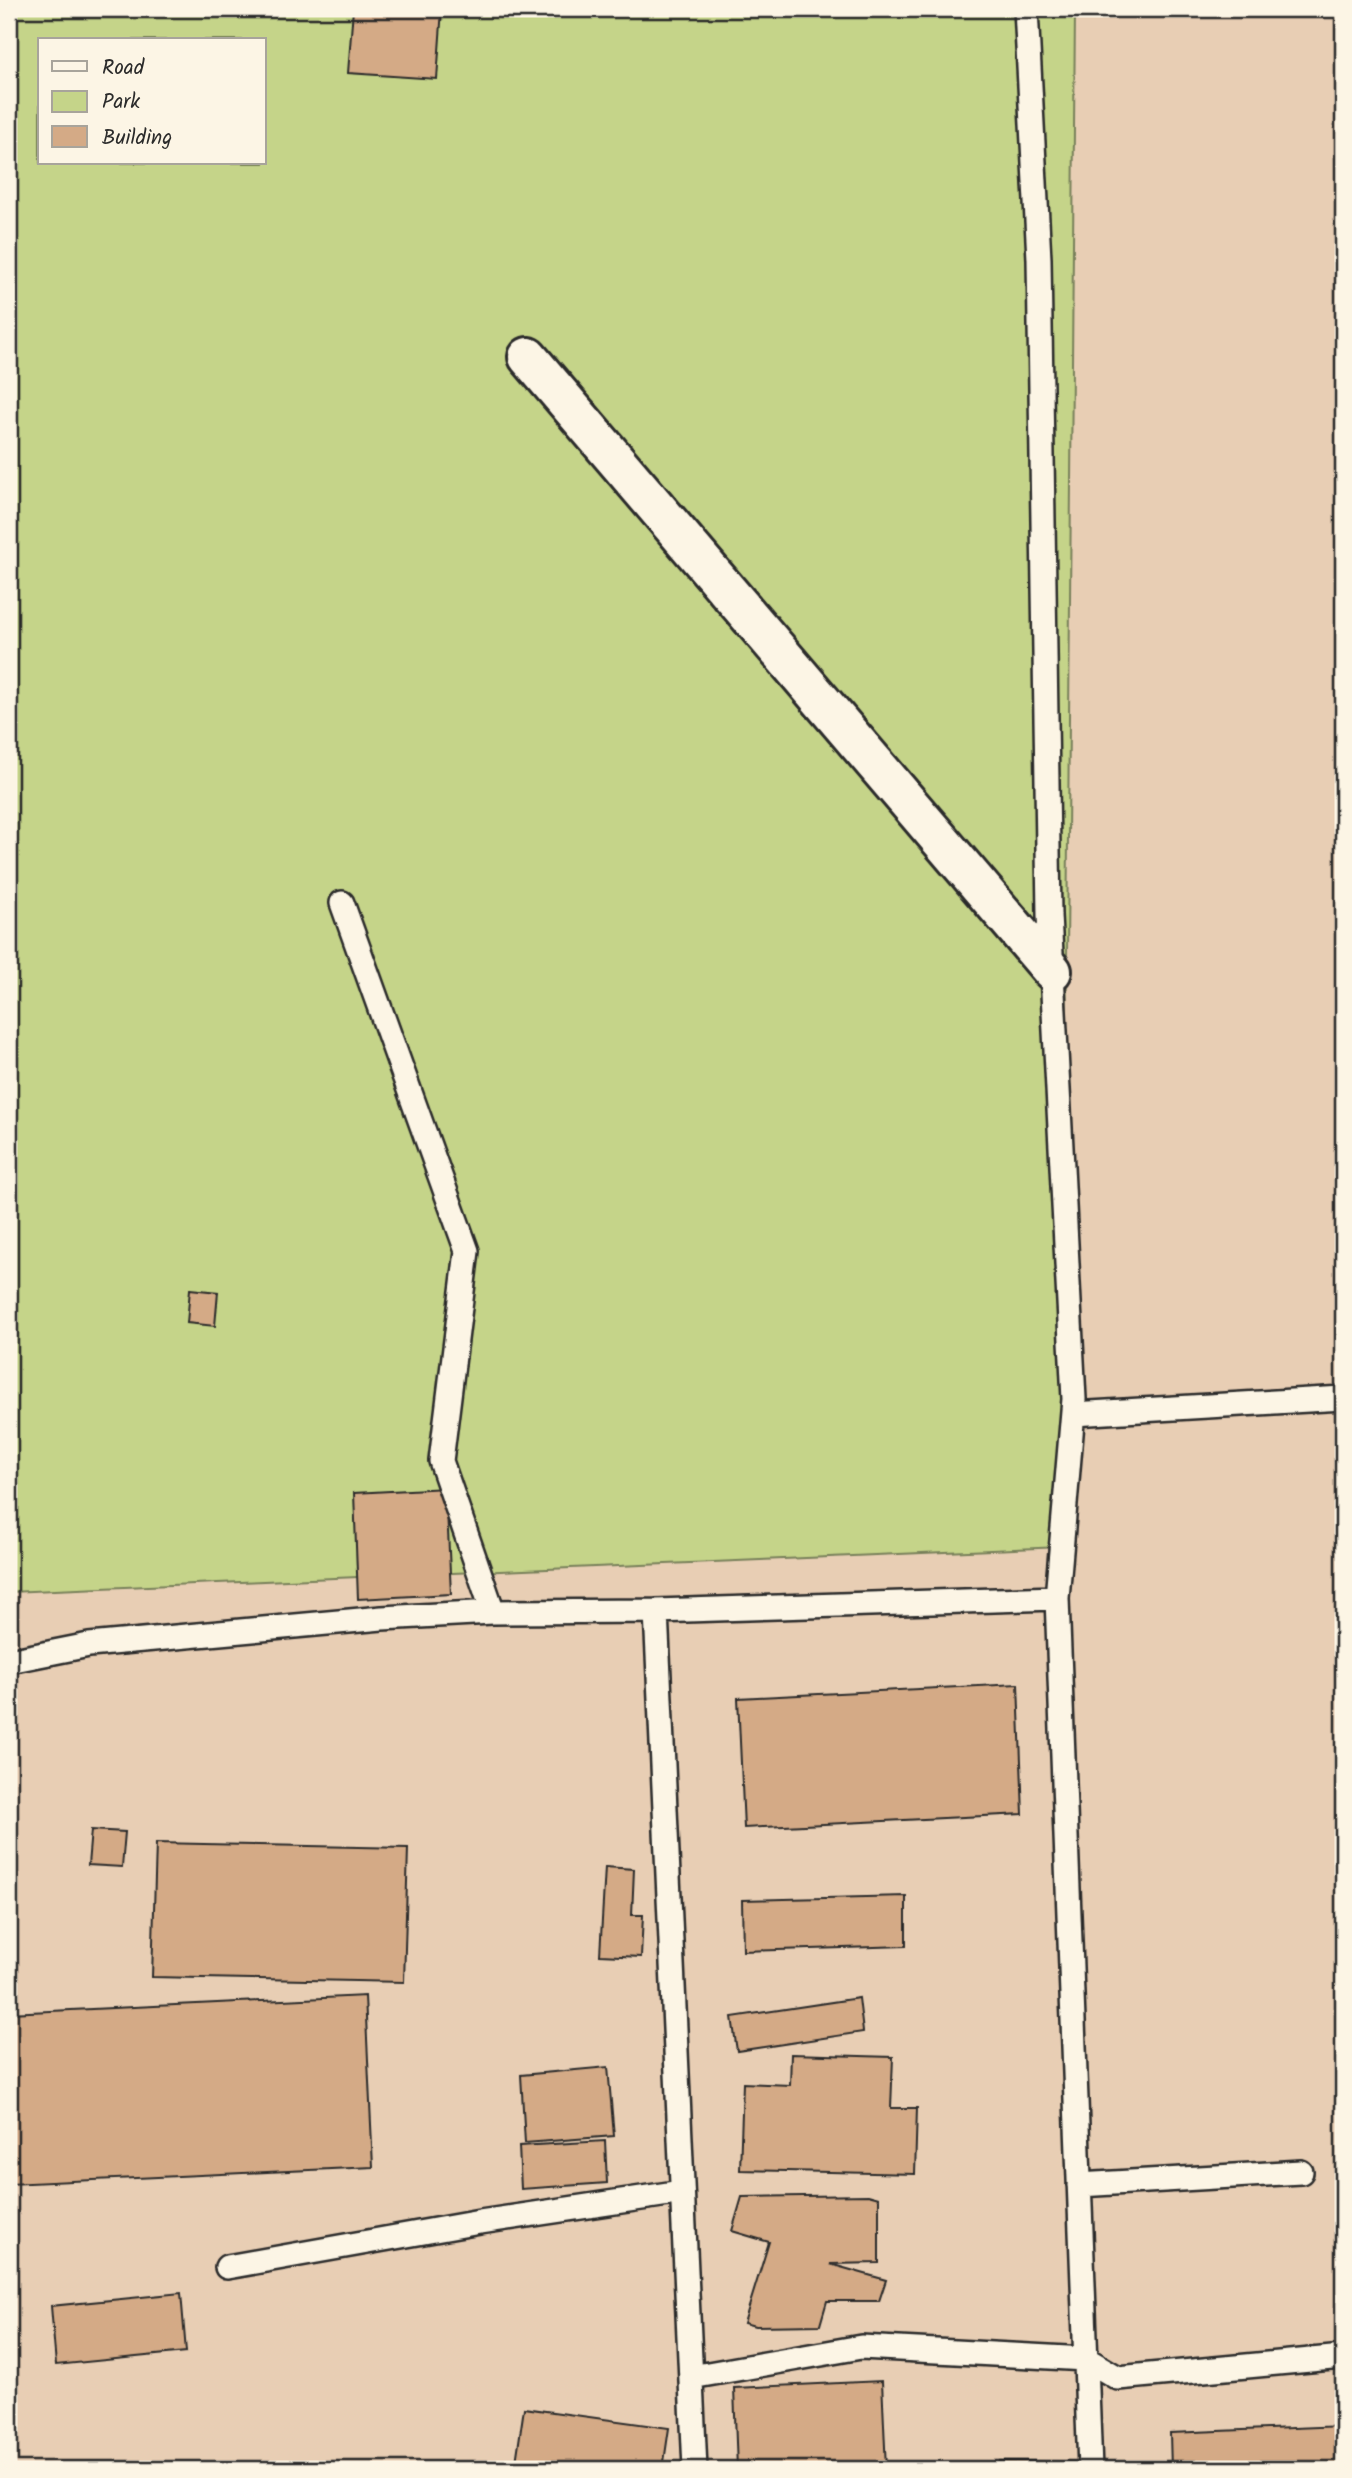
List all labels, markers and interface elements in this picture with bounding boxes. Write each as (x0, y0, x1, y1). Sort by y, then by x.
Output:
legend (38, 38, 266, 164)
text: Road (102, 52, 145, 85)
text: Park (102, 86, 140, 119)
text: Building (102, 122, 172, 155)

